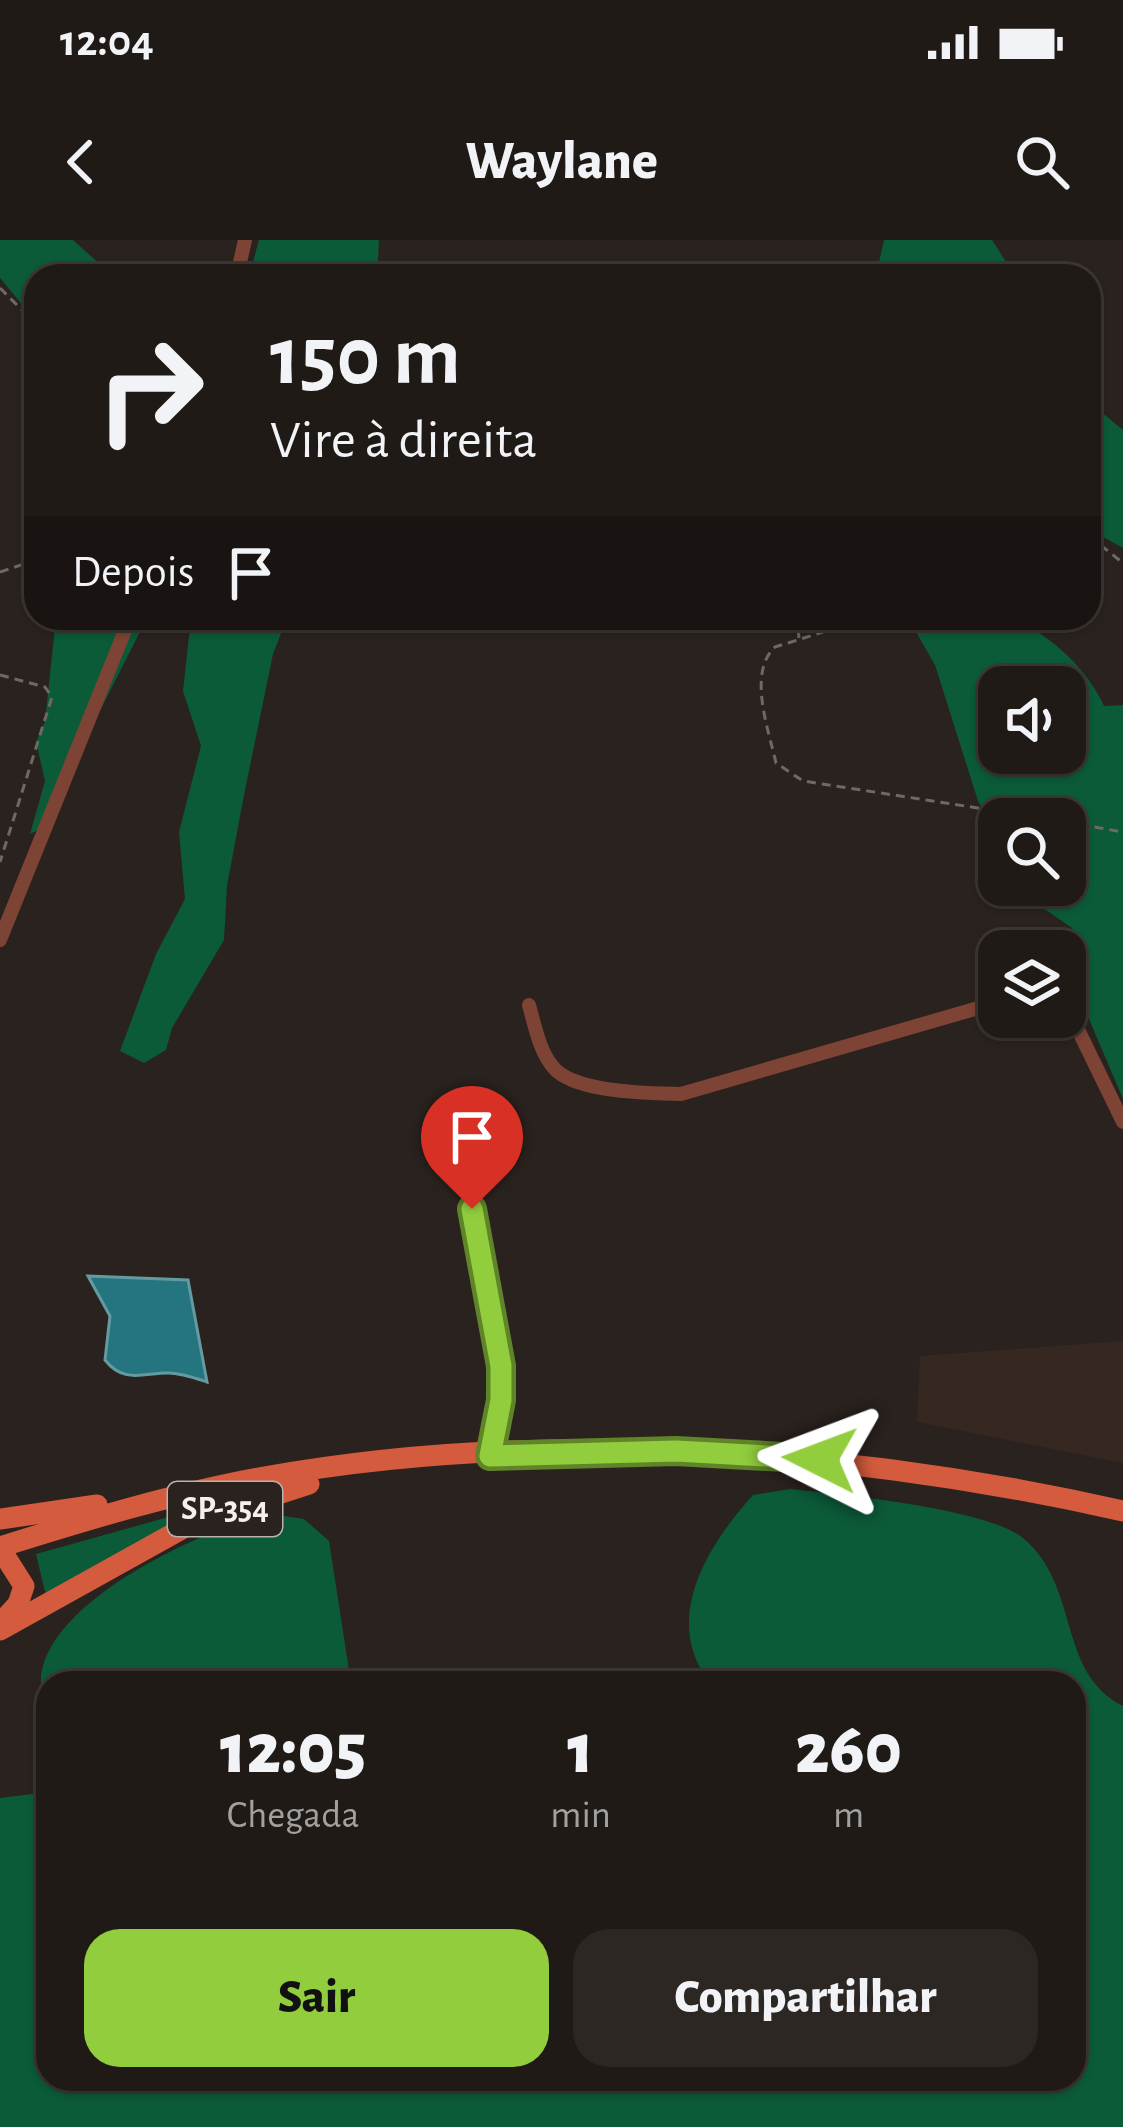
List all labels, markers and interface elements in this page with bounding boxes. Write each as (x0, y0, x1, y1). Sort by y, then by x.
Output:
text: 12:04 (60, 19, 154, 64)
icon: back (48, 129, 114, 195)
icon: search (1009, 129, 1075, 195)
text: Waylane (465, 135, 658, 189)
icon: right (72, 312, 228, 468)
text: 150 m (270, 316, 461, 400)
text: Vire à direita (270, 414, 537, 468)
icon: arrive (218, 540, 284, 606)
text: Depois (72, 550, 194, 595)
map controls (978, 666, 1086, 1038)
button: sound (978, 666, 1086, 774)
button: search (978, 798, 1086, 906)
button: layers (978, 930, 1086, 1038)
pin (421, 1086, 523, 1209)
icon: arrive (439, 1104, 505, 1170)
position arrow (757, 1396, 883, 1522)
road number: SP-354 (168, 1482, 282, 1536)
text: 12:05 (220, 1714, 366, 1786)
text: 1 (567, 1714, 594, 1786)
text: 260 (795, 1714, 902, 1786)
text: Chegada (227, 1796, 360, 1835)
text: min (550, 1796, 611, 1835)
text: m (833, 1796, 864, 1835)
button: Sair (84, 1929, 549, 2067)
button: Compartilhar (573, 1929, 1038, 2067)

